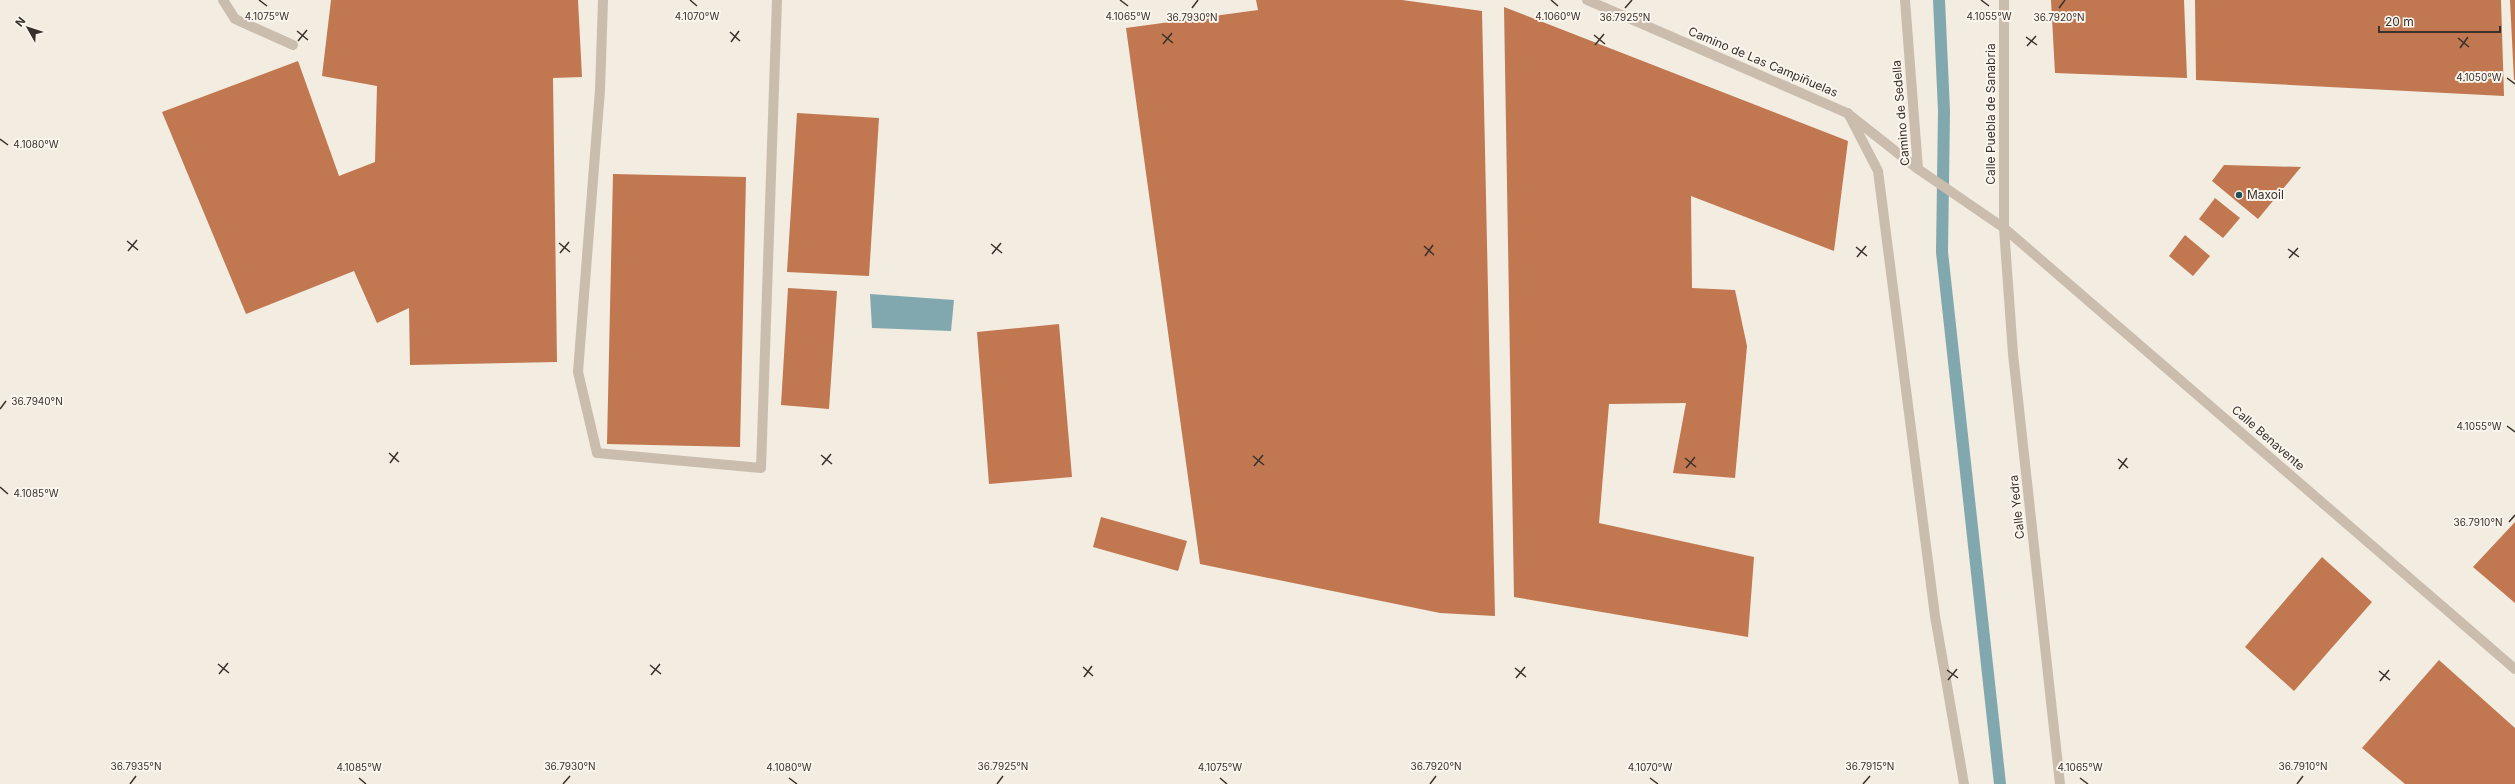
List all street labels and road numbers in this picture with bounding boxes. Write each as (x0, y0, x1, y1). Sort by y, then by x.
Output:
street label: Camino de Las Campiñuelas (1686, 23, 1840, 100)
street label: Calle Puebla de Sanabria (1983, 43, 1998, 185)
street label: Camino de Sedella (1888, 60, 1913, 166)
street label: Calle Benavente (2229, 402, 2308, 473)
street label: Calle Yedra (2006, 474, 2027, 540)

